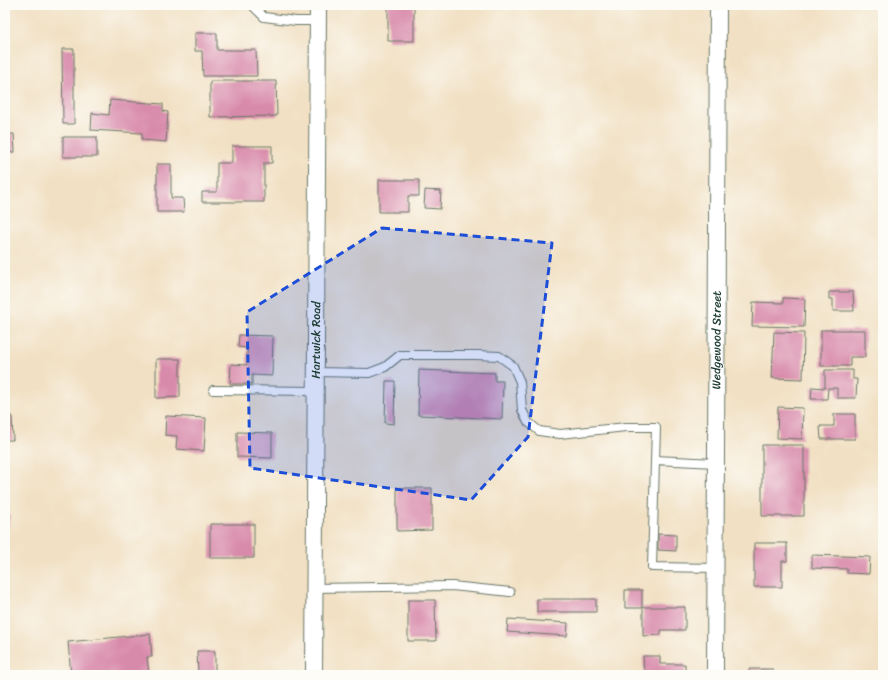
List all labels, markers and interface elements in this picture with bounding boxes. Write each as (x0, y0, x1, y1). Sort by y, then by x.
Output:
street label: Wedgewood Street (705, 291, 728, 389)
street label: Hartwick Road (305, 301, 327, 379)

